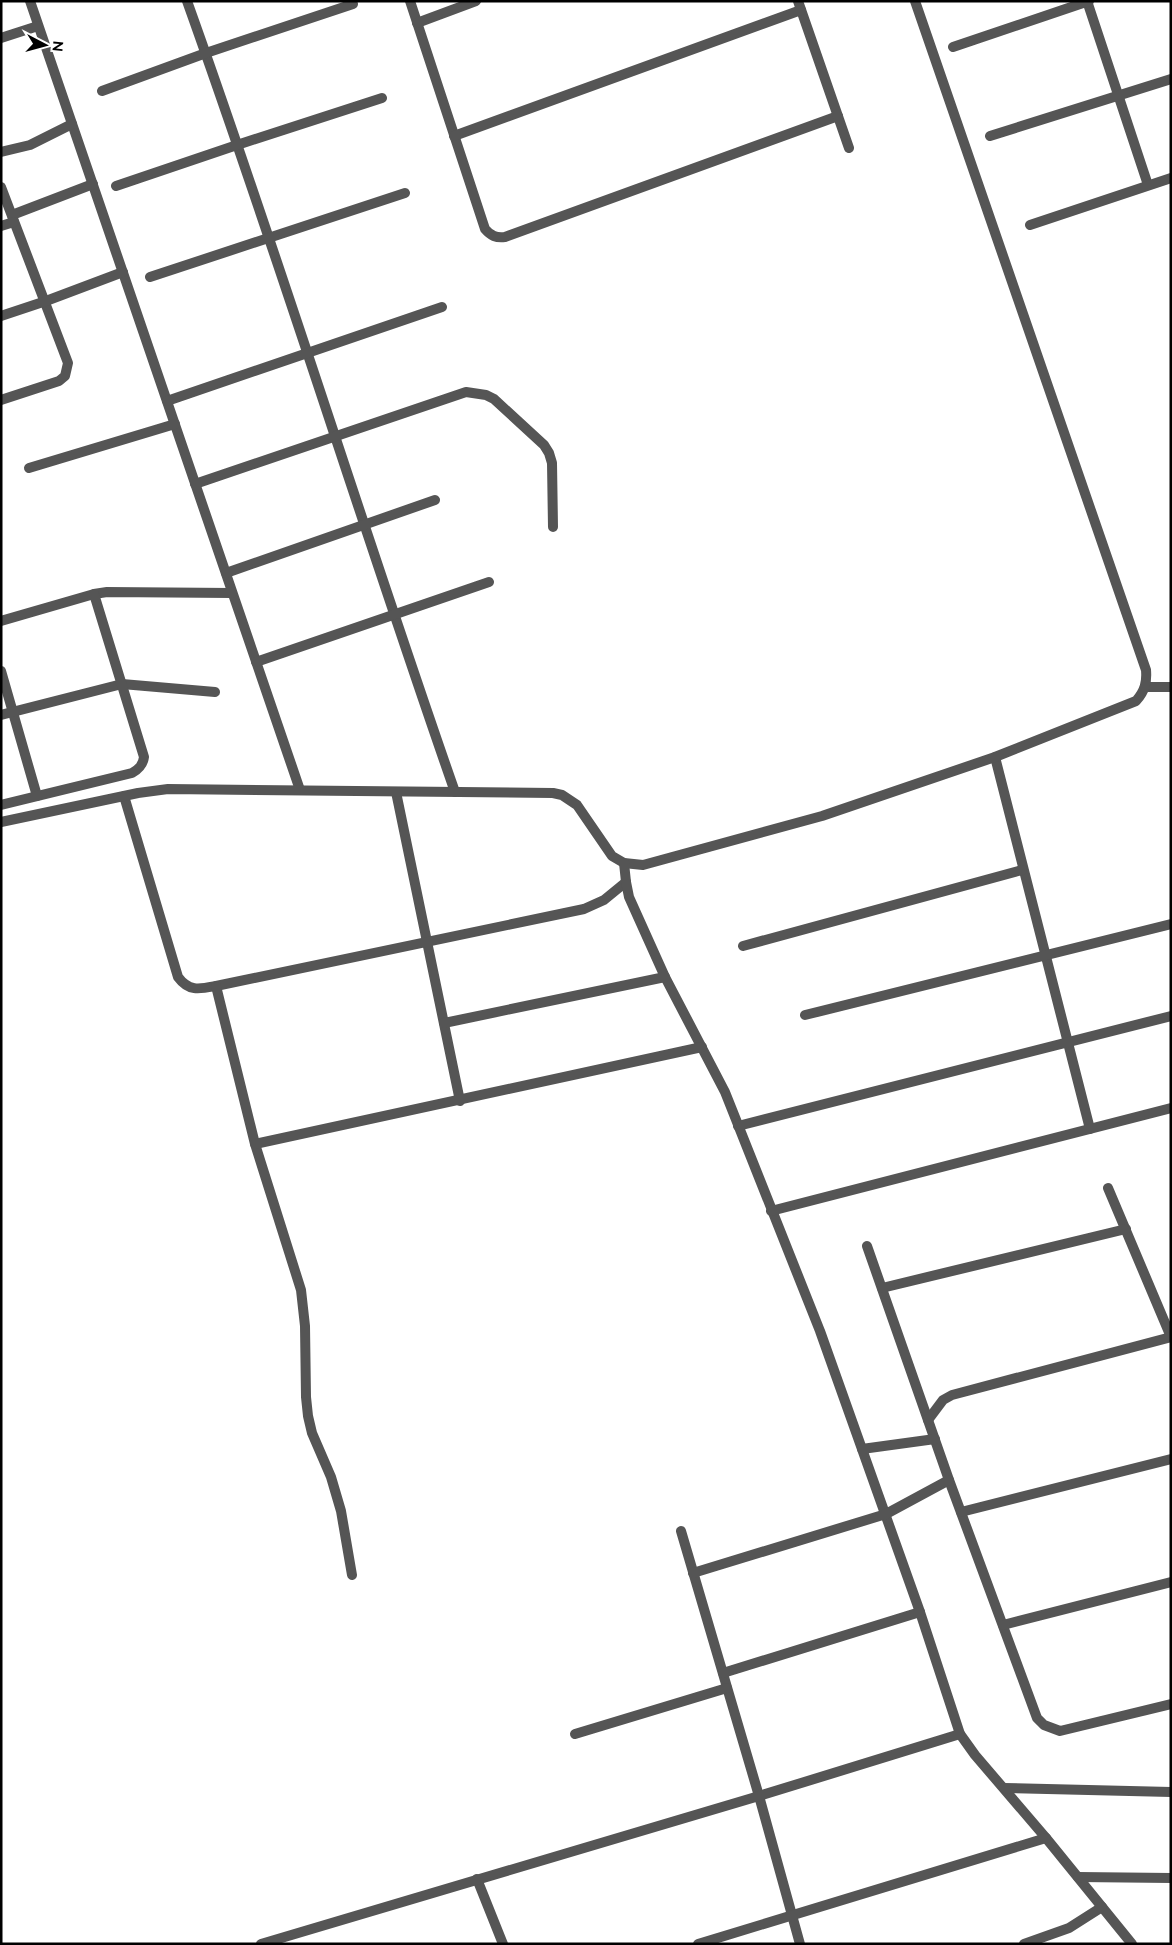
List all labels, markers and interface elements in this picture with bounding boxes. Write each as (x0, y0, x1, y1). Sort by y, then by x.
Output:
north arrow (20, 20, 70, 70)
text: N (49, 40, 66, 53)

